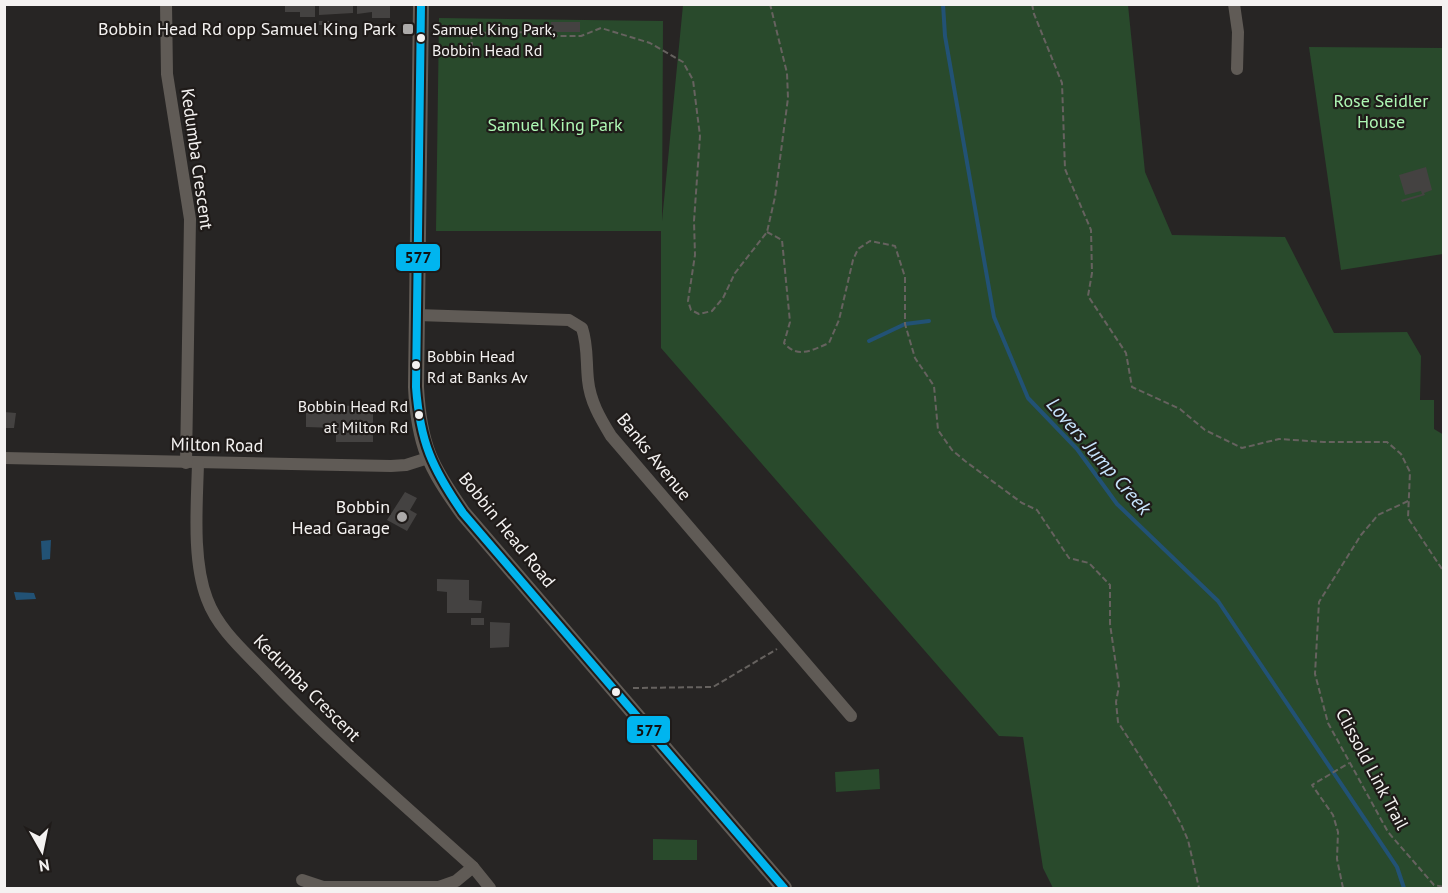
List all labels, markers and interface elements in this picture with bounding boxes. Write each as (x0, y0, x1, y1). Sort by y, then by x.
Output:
place label: Bobbin Head Rd opp Samuel King Park (98, 17, 396, 40)
place label: Samuel King Park, Bobbin Head Rd (432, 19, 556, 60)
marker: Bobbin Head Rd opp Samuel King Park (401, 22, 415, 36)
marker: Samuel King Park, Bobbin Head Rd (415, 32, 427, 44)
street label: Kedumba Crescent (176, 87, 219, 231)
park label: Rose Seidler House (1334, 89, 1428, 133)
park label: Samuel King Park (487, 113, 623, 136)
line badge: 577 (395, 243, 441, 272)
text: 577 (404, 247, 432, 267)
place label: Bobbin Head Rd at Banks Av (427, 346, 528, 387)
marker: Bobbin Head Rd at Banks Av (410, 359, 422, 371)
water label: Lovers Jump Creek (1041, 392, 1158, 521)
place label: Bobbin Head Rd at Milton Rd (298, 396, 408, 437)
street label: Banks Avenue (612, 408, 697, 505)
marker: Bobbin Head Rd at Milton Rd (413, 409, 425, 421)
street label: Milton Road (170, 432, 264, 457)
street label: Bobbin Head Road (454, 467, 561, 592)
place label: Bobbin Head Garage (292, 495, 390, 539)
marker: Bobbin Head Garage (395, 510, 409, 524)
street label: Kedumba Crescent (249, 629, 366, 746)
unlabelled marker (610, 686, 622, 698)
street label: Clissold Link Trail (1331, 704, 1415, 834)
line badge: 577 (626, 715, 671, 744)
text: 577 (635, 720, 663, 740)
north arrow (12, 821, 72, 881)
text: N (38, 855, 51, 877)

